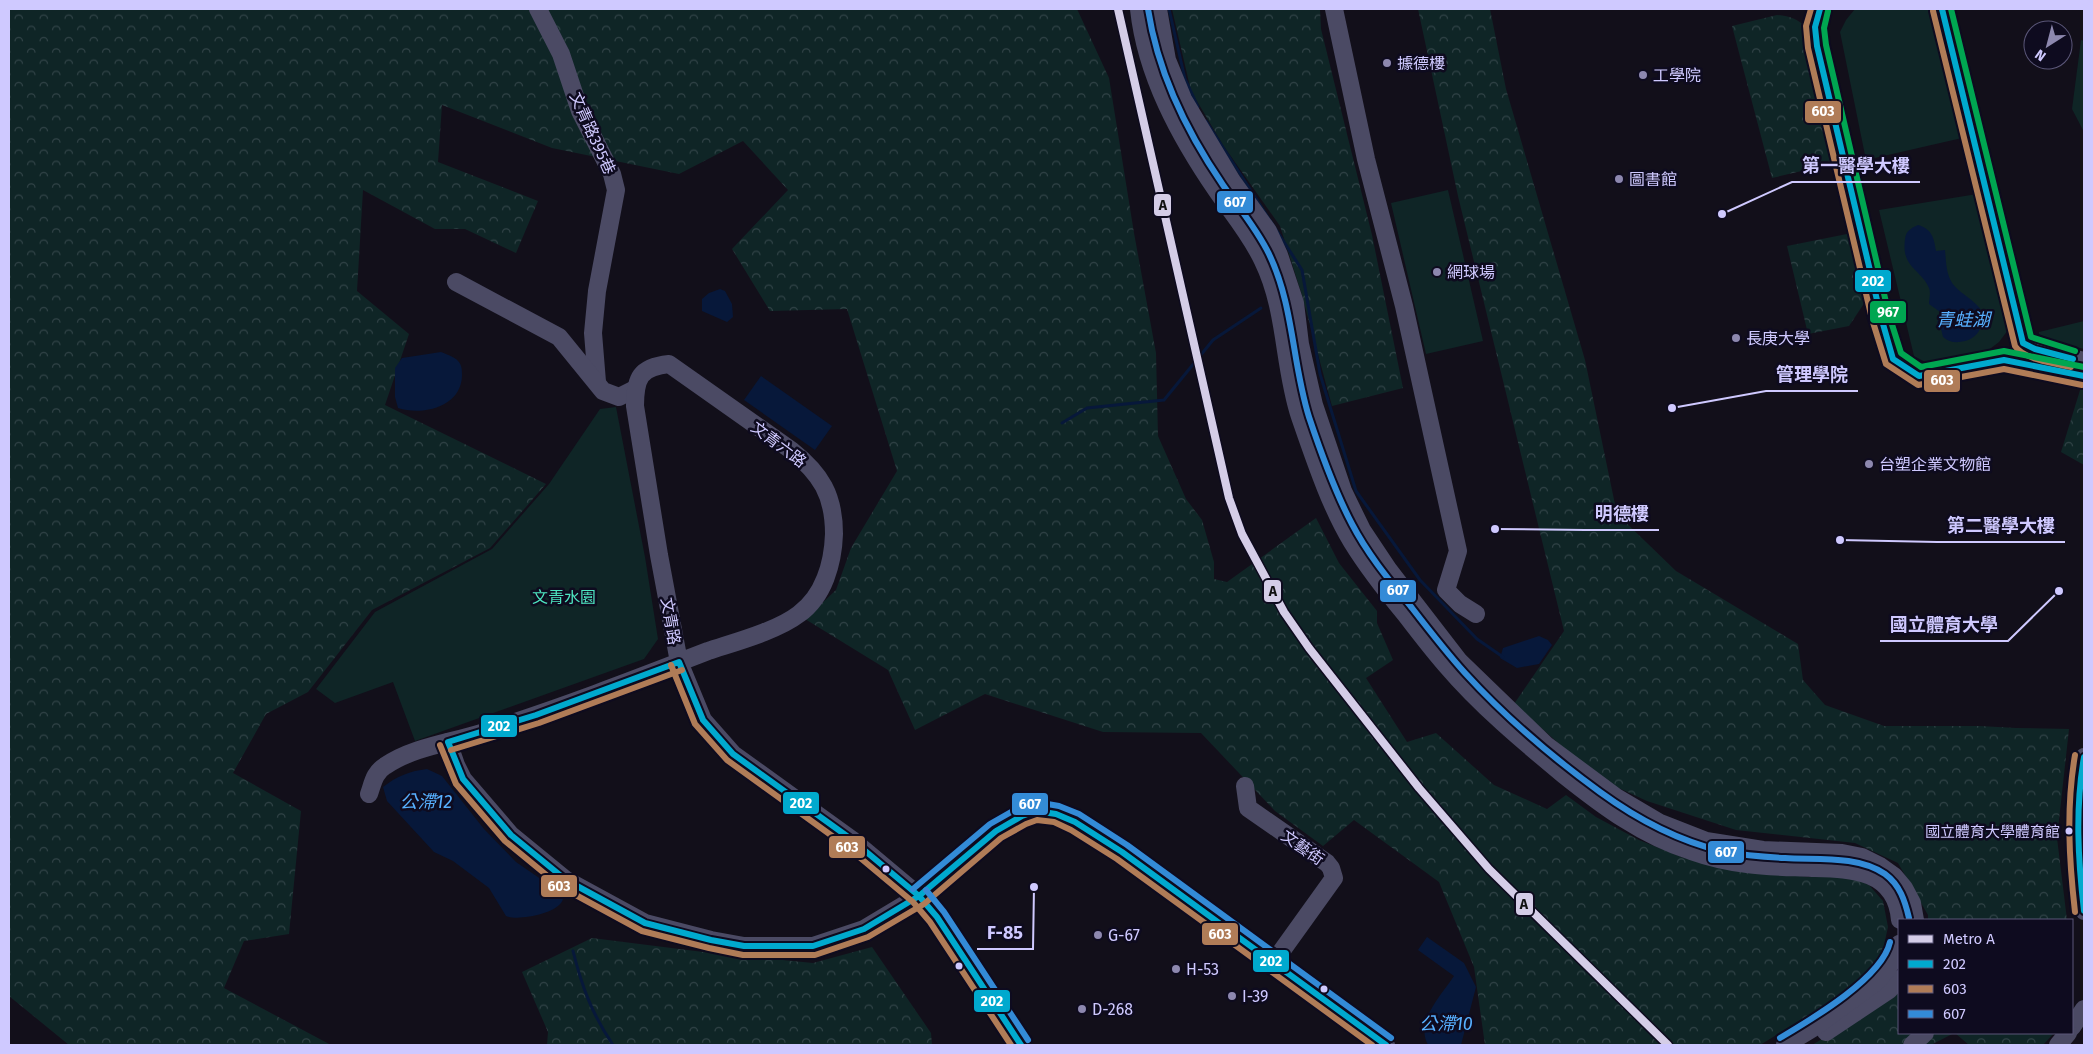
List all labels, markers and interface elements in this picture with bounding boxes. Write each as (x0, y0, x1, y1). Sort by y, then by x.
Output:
north arrow (2023, 20, 2073, 70)
text: N (2032, 46, 2049, 65)
place label: 據德樓 (1397, 54, 1445, 73)
marker: 據德樓 (1381, 57, 1393, 69)
place label: 工學院 (1653, 66, 1701, 85)
marker: 工學院 (1637, 69, 1649, 81)
street label: 文青路395巷 (566, 89, 619, 177)
line badge: 603 (1804, 100, 1842, 124)
text: 603 (1811, 103, 1835, 120)
callout: 第一醫學大樓 (1792, 149, 1920, 182)
text: 第一醫學大樓 (1802, 155, 1910, 177)
place label: 圖書館 (1629, 170, 1677, 189)
marker: 圖書館 (1613, 173, 1625, 185)
line badge: 607 (1216, 190, 1254, 214)
line badge: A (1153, 193, 1172, 217)
text: 607 (1224, 194, 1247, 211)
text: A (1158, 197, 1168, 214)
place label: 網球場 (1447, 263, 1495, 282)
marker: 網球場 (1431, 266, 1443, 278)
line badge: 202 (1854, 269, 1892, 293)
text: 202 (1862, 273, 1884, 290)
line badge: 967 (1869, 300, 1907, 324)
text: 967 (1877, 304, 1899, 321)
water label: 青蛙湖 (1936, 309, 1993, 331)
place label: 長庚大學 (1746, 329, 1810, 348)
marker: 長庚大學 (1730, 332, 1742, 344)
callout: 管理學院 (1766, 358, 1858, 391)
text: 管理學院 (1776, 364, 1848, 386)
line badge: 603 (1923, 369, 1961, 393)
text: 603 (1930, 372, 1954, 389)
street label: 文青六路 (747, 418, 810, 471)
place label: 台塑企業文物館 (1879, 455, 1991, 474)
marker: 台塑企業文物館 (1863, 458, 1875, 470)
callout: 明德樓 (1585, 497, 1659, 530)
text: 明德樓 (1595, 503, 1649, 525)
callout: 第二醫學大樓 (1937, 509, 2065, 542)
text: 第二醫學大樓 (1947, 515, 2055, 537)
line badge: A (1263, 579, 1282, 603)
line badge: 607 (1379, 579, 1417, 603)
text: 607 (1387, 582, 1410, 599)
text: A (1268, 583, 1278, 600)
park label: 文青水園 (532, 588, 596, 607)
street label: 文青路 (657, 596, 684, 646)
callout: 國立體育大學 (1880, 608, 2008, 641)
text: 國立體育大學 (1890, 614, 1998, 636)
line badge: 202 (480, 714, 518, 738)
text: 202 (488, 718, 510, 735)
water label: 公滯12 (400, 791, 452, 813)
line badge: 202 (782, 791, 820, 815)
line badge: 607 (1011, 792, 1049, 816)
text: 202 (790, 795, 812, 812)
text: 607 (1019, 796, 1042, 813)
place label: 國立體育大學體育館 (1925, 823, 2060, 841)
street label: 文藝街 (1278, 826, 1328, 869)
marker: 國立體育大學體育館 (2064, 826, 2074, 836)
line badge: 603 (828, 835, 866, 859)
text: 603 (835, 839, 859, 856)
line badge: 607 (1707, 840, 1745, 864)
text: 607 (1715, 844, 1738, 861)
unlabelled marker (881, 864, 891, 874)
line badge: 603 (540, 874, 578, 898)
text: 603 (547, 878, 571, 895)
line badge: A (1515, 892, 1534, 916)
text: A (1519, 896, 1529, 913)
callout: F-85 (977, 916, 1033, 949)
legend (1898, 919, 2073, 1034)
text: F-85 (987, 922, 1023, 944)
line badge: 603 (1201, 922, 1239, 946)
place label: G-67 (1108, 926, 1140, 945)
text: 603 (1208, 926, 1232, 943)
marker: G-67 (1092, 929, 1104, 941)
text: Metro A (1943, 930, 1995, 948)
line badge: 202 (1252, 949, 1290, 973)
text: 202 (1260, 953, 1282, 970)
text: 202 (1943, 955, 1966, 973)
place label: H-53 (1186, 960, 1219, 979)
unlabelled marker (954, 961, 964, 971)
marker: H-53 (1170, 963, 1182, 975)
text: 603 (1943, 980, 1967, 998)
unlabelled marker (1319, 984, 1329, 994)
place label: I-39 (1242, 987, 1268, 1006)
line badge: 202 (973, 989, 1011, 1013)
marker: I-39 (1226, 990, 1238, 1002)
text: 202 (981, 993, 1003, 1010)
place label: D-268 (1092, 1000, 1133, 1019)
marker: D-268 (1076, 1003, 1088, 1015)
text: 607 (1943, 1005, 1966, 1023)
water label: 公滯10 (1419, 1013, 1473, 1035)

